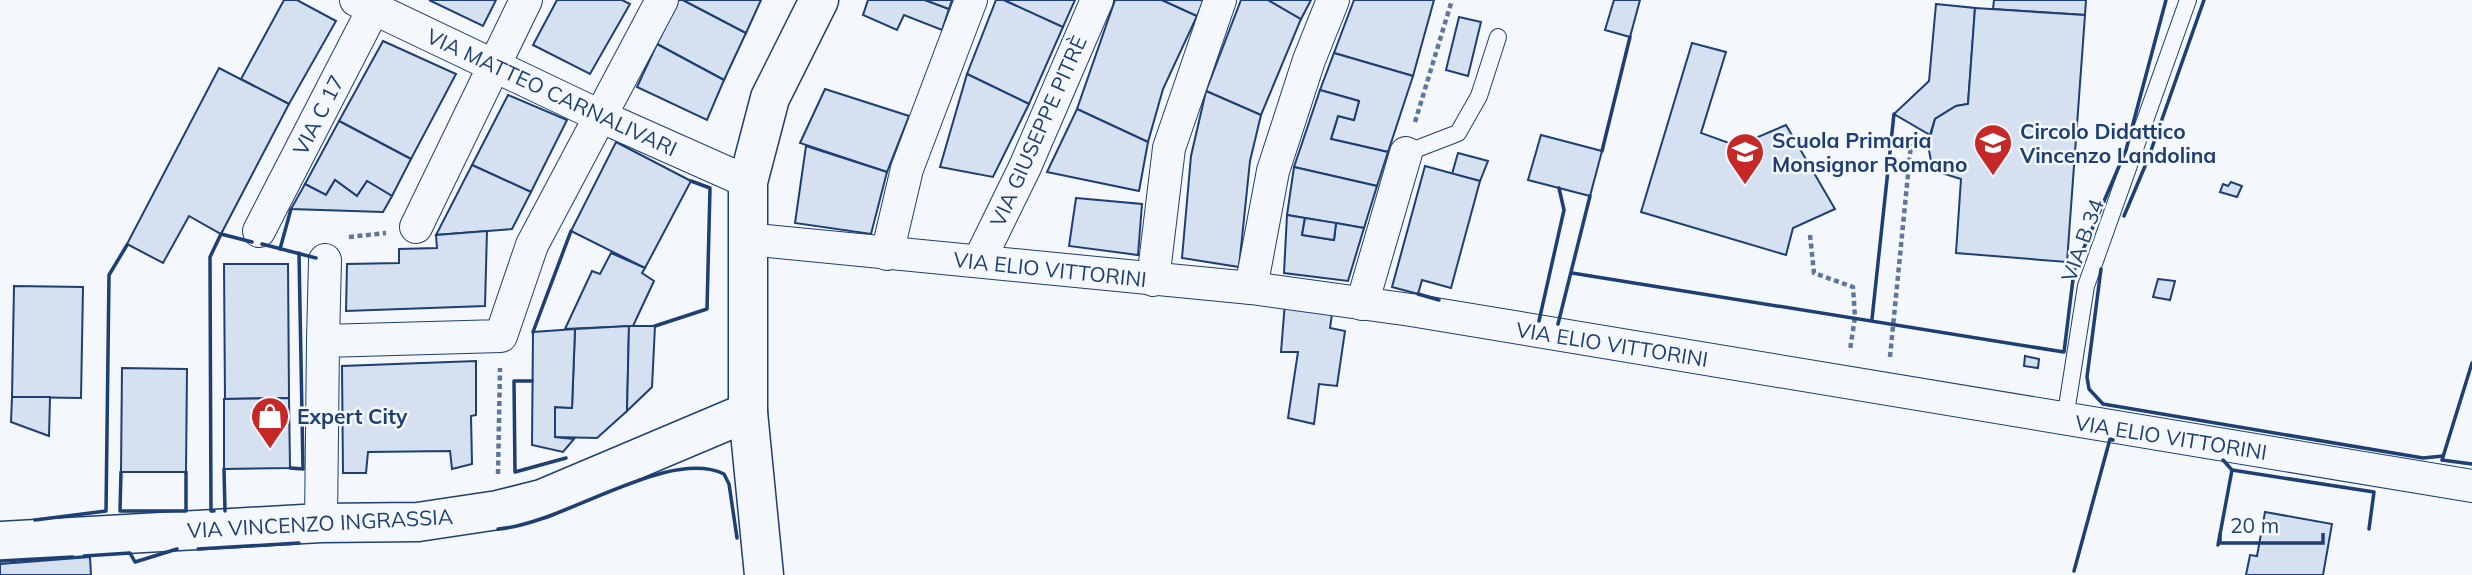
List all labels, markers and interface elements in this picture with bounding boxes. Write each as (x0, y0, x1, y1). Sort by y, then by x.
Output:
street label: VIA MATTEO CARNALIVARI (423, 22, 681, 162)
street label: VIA GIUSEPPE PITRÈ (984, 31, 1092, 231)
street label: VIA C 17 (287, 71, 349, 159)
place label: Circolo Didattico Vincenzo Landolina (2019, 118, 2216, 168)
school or university icon: Circolo Didattico Vincenzo Landolina (1972, 122, 2014, 177)
place label: Scuola Primaria Monsignor Romano (1772, 127, 1967, 177)
school or university icon: Scuola Primaria Monsignor Romano (1724, 131, 1766, 186)
street label: VIA B 34 (2055, 195, 2109, 285)
street label: VIA ELIO VITTORINI (952, 246, 1148, 292)
street label: VIA ELIO VITTORINI (1514, 316, 1710, 372)
shop icon: Expert City (249, 395, 291, 450)
place label: Expert City (297, 403, 408, 429)
street label: VIA ELIO VITTORINI (2073, 409, 2269, 465)
scale bar (2220, 502, 2323, 546)
street label: VIA VINCENZO INGRASSIA (186, 503, 454, 543)
text: 20 m (2230, 512, 2279, 538)

